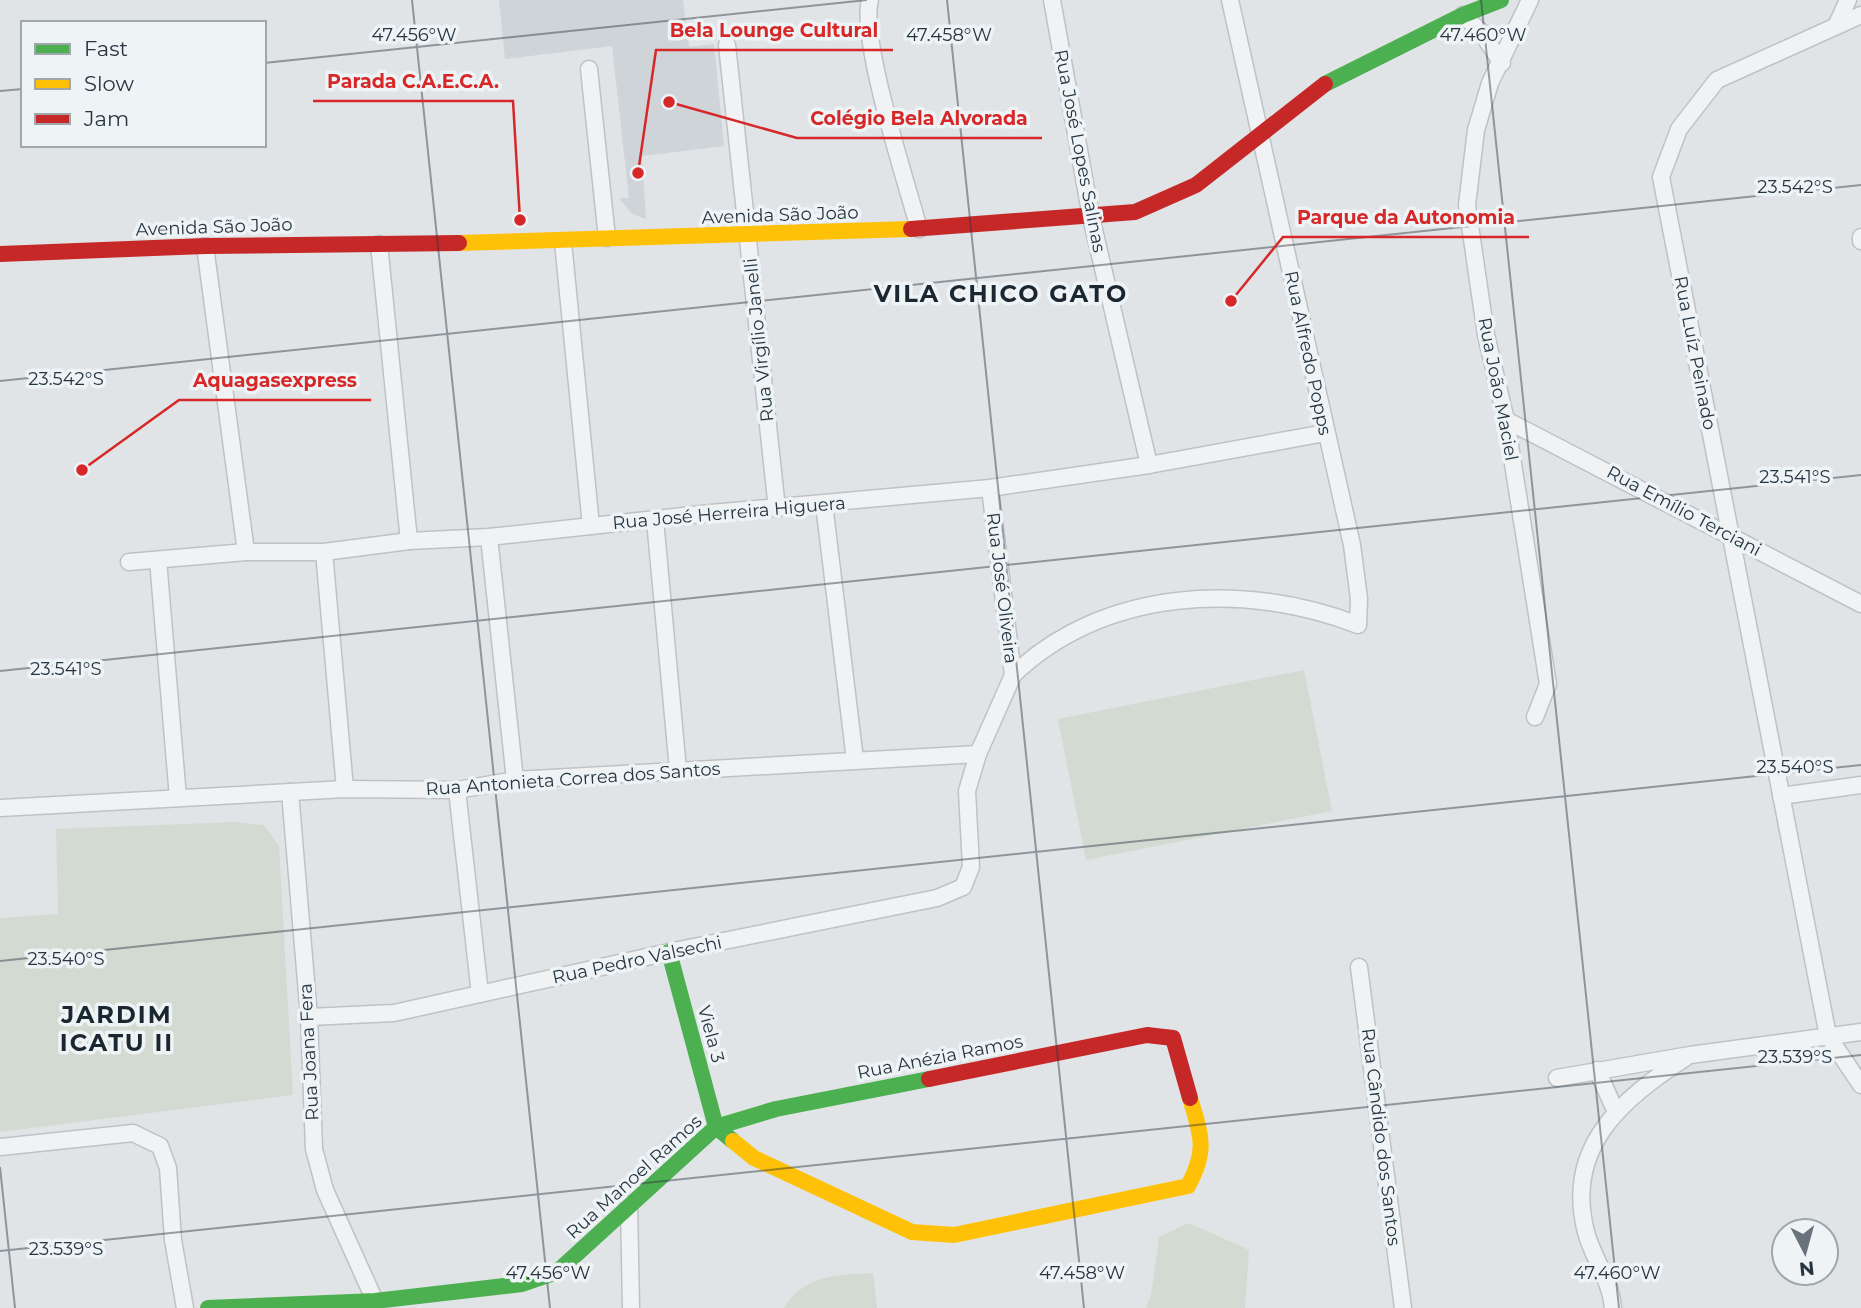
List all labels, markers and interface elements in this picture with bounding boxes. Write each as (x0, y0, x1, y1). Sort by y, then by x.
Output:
callout: Bela Lounge Cultural (656, 10, 893, 50)
text: Bela Lounge Cultural (670, 19, 878, 42)
legend (21, 21, 266, 147)
text: 47.456°W (372, 24, 456, 46)
text: 47.458°W (906, 24, 992, 46)
text: 47.460°W (1439, 24, 1527, 46)
text: Fast (84, 36, 128, 61)
street label: Rua José Lopes Salinas (1050, 48, 1111, 255)
callout: Parada C.A.E.C.A. (313, 61, 513, 101)
text: Parada C.A.E.C.A. (327, 70, 499, 93)
text: Slow (84, 71, 134, 96)
callout: Colégio Bela Alvorada (797, 98, 1042, 138)
text: Jam (83, 106, 129, 131)
text: Colégio Bela Alvorada (810, 107, 1028, 130)
text: 23.542°S (1757, 176, 1833, 198)
callout: Parque da Autonomia (1283, 197, 1529, 237)
street label: Avenida São João (701, 201, 859, 229)
text: Parque da Autonomia (1297, 206, 1515, 229)
street label: Avenida São João (135, 213, 293, 241)
street label: Rua Virgílio Janelli (739, 257, 779, 423)
street label: Rua Alfredo Popps (1280, 269, 1336, 437)
street label: Rua Luíz Peinado (1669, 274, 1721, 432)
district label: VILA CHICO GATO (873, 279, 1128, 308)
street label: Rua João Maciel (1473, 315, 1523, 463)
callout: Aquagasexpress (179, 360, 371, 400)
text: 23.542°S (28, 368, 104, 390)
text: Aquagasexpress (192, 369, 357, 392)
street label: Rua Emílio Terciani (1603, 461, 1765, 561)
text: 23.541°S (1759, 466, 1831, 488)
street label: Rua José Herreira Higuera (611, 492, 847, 534)
street label: Rua José Oliveira (982, 511, 1022, 665)
text: 23.541°S (30, 658, 102, 680)
text: 23.540°S (1756, 756, 1834, 778)
street label: Rua Antonieta Correa dos Santos (425, 758, 721, 800)
street label: Rua Pedro Valsechi (550, 931, 724, 989)
text: 23.540°S (27, 948, 105, 970)
street label: Rua Joana Fera (294, 983, 324, 1121)
district label: JARDIM ICATU II (60, 1000, 174, 1057)
street label: Viela 3 (693, 1003, 729, 1065)
street label: Rua Cândido dos Santos (1357, 1027, 1405, 1247)
street label: Rua Anézia Ramos (855, 1030, 1025, 1084)
text: 23.539°S (1758, 1046, 1832, 1068)
street label: Rua Manoel Ramos (562, 1110, 706, 1244)
north arrow (1770, 1217, 1840, 1287)
text: 23.539°S (29, 1238, 103, 1260)
text: N (1798, 1256, 1816, 1281)
text: 47.456°W (506, 1262, 590, 1284)
text: 47.458°W (1039, 1262, 1125, 1284)
text: 47.460°W (1573, 1262, 1661, 1284)

